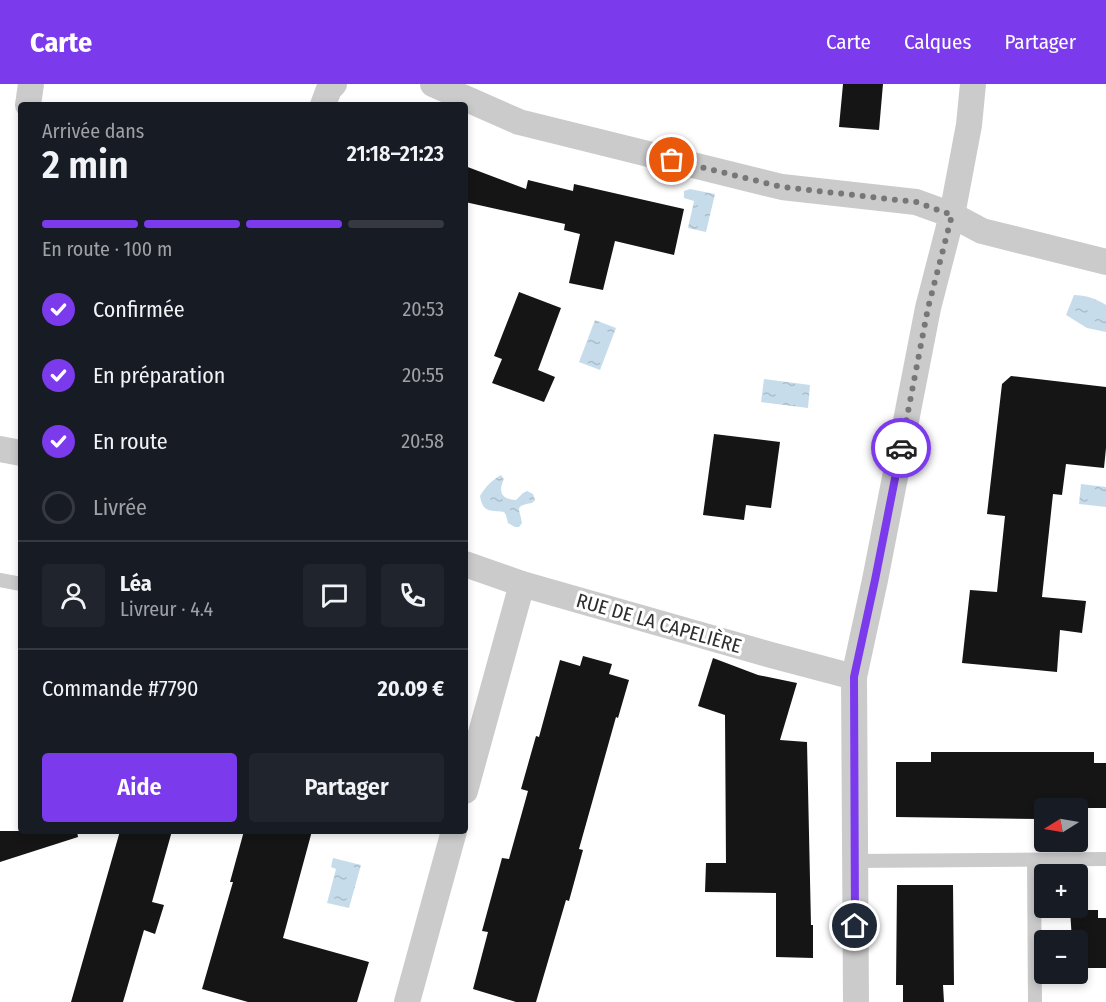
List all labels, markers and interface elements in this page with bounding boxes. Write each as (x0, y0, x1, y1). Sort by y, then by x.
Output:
text: Carte (30, 26, 92, 59)
text: Carte (826, 29, 871, 55)
text: Calques (904, 29, 971, 55)
text: Partager (1004, 29, 1076, 55)
text: Arrivée dans (42, 119, 144, 143)
pin (646, 134, 697, 185)
text: 21:18–21:23 (347, 140, 444, 167)
text: 2 min (42, 142, 129, 188)
icon: bag (655, 143, 688, 176)
text: En route · 100 m (42, 237, 172, 261)
icon: check (42, 293, 75, 326)
text: Confirmée (93, 296, 185, 323)
text: 20:53 (402, 297, 444, 321)
icon: check (42, 359, 75, 392)
text: En préparation (93, 362, 225, 389)
text: 20:55 (402, 363, 444, 387)
courier (871, 418, 931, 478)
icon: check (42, 425, 75, 458)
text: En route (93, 428, 168, 455)
text: 20:58 (401, 429, 444, 453)
icon: car (885, 432, 918, 465)
text: Livrée (93, 494, 147, 521)
button: person (42, 564, 105, 627)
button: chat (303, 564, 366, 627)
button: phone (381, 564, 444, 627)
text: Léa (120, 570, 152, 597)
street label: RUE DE LA CAPELIÈRE (574, 588, 744, 658)
text: Livreur · 4.4 (120, 597, 213, 621)
text: Commande #7790 (42, 675, 199, 702)
text: 20.09 € (377, 675, 444, 702)
button: Aide (42, 753, 237, 822)
button: Partager (249, 753, 444, 822)
north arrow (1034, 798, 1088, 852)
map controls (1034, 798, 1088, 984)
button: + (1034, 864, 1088, 918)
pin (829, 900, 880, 951)
icon: home (838, 909, 871, 942)
button: − (1034, 930, 1088, 984)

